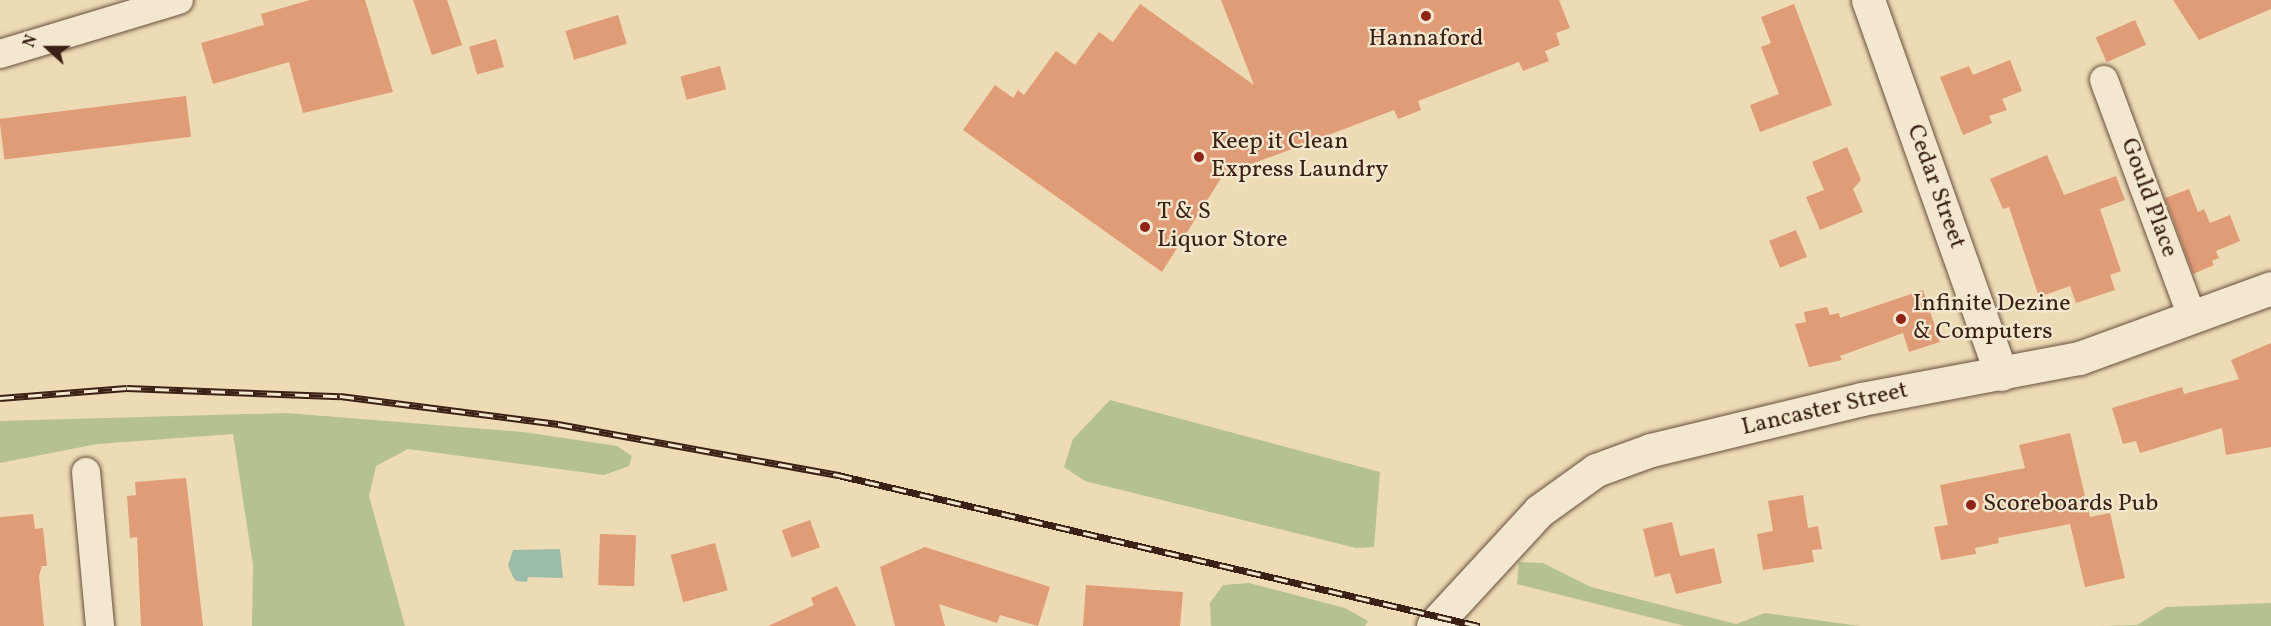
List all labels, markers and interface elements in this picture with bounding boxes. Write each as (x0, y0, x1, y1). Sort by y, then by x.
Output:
marker: Hannaford (1419, 9, 1433, 23)
north arrow (18, 18, 78, 78)
place label: Hannaford (1368, 26, 1484, 54)
text: N (19, 32, 44, 51)
street label: Cedar Street (1899, 121, 1971, 253)
place label: Keep it Clean Express Laundry (1211, 129, 1388, 185)
street label: Gould Place (2113, 135, 2183, 261)
marker: Keep it Clean Express Laundry (1192, 150, 1206, 164)
place label: T & S Liquor Store (1157, 199, 1288, 255)
marker: T & S Liquor Store (1138, 220, 1152, 234)
place label: Infinite Dezine & Computers (1913, 291, 2071, 347)
marker: Infinite Dezine & Computers (1894, 312, 1908, 326)
street label: Lancaster Street (1739, 377, 1911, 443)
place label: Scoreboards Pub (1983, 491, 2158, 519)
marker: Scoreboards Pub (1964, 498, 1978, 512)

